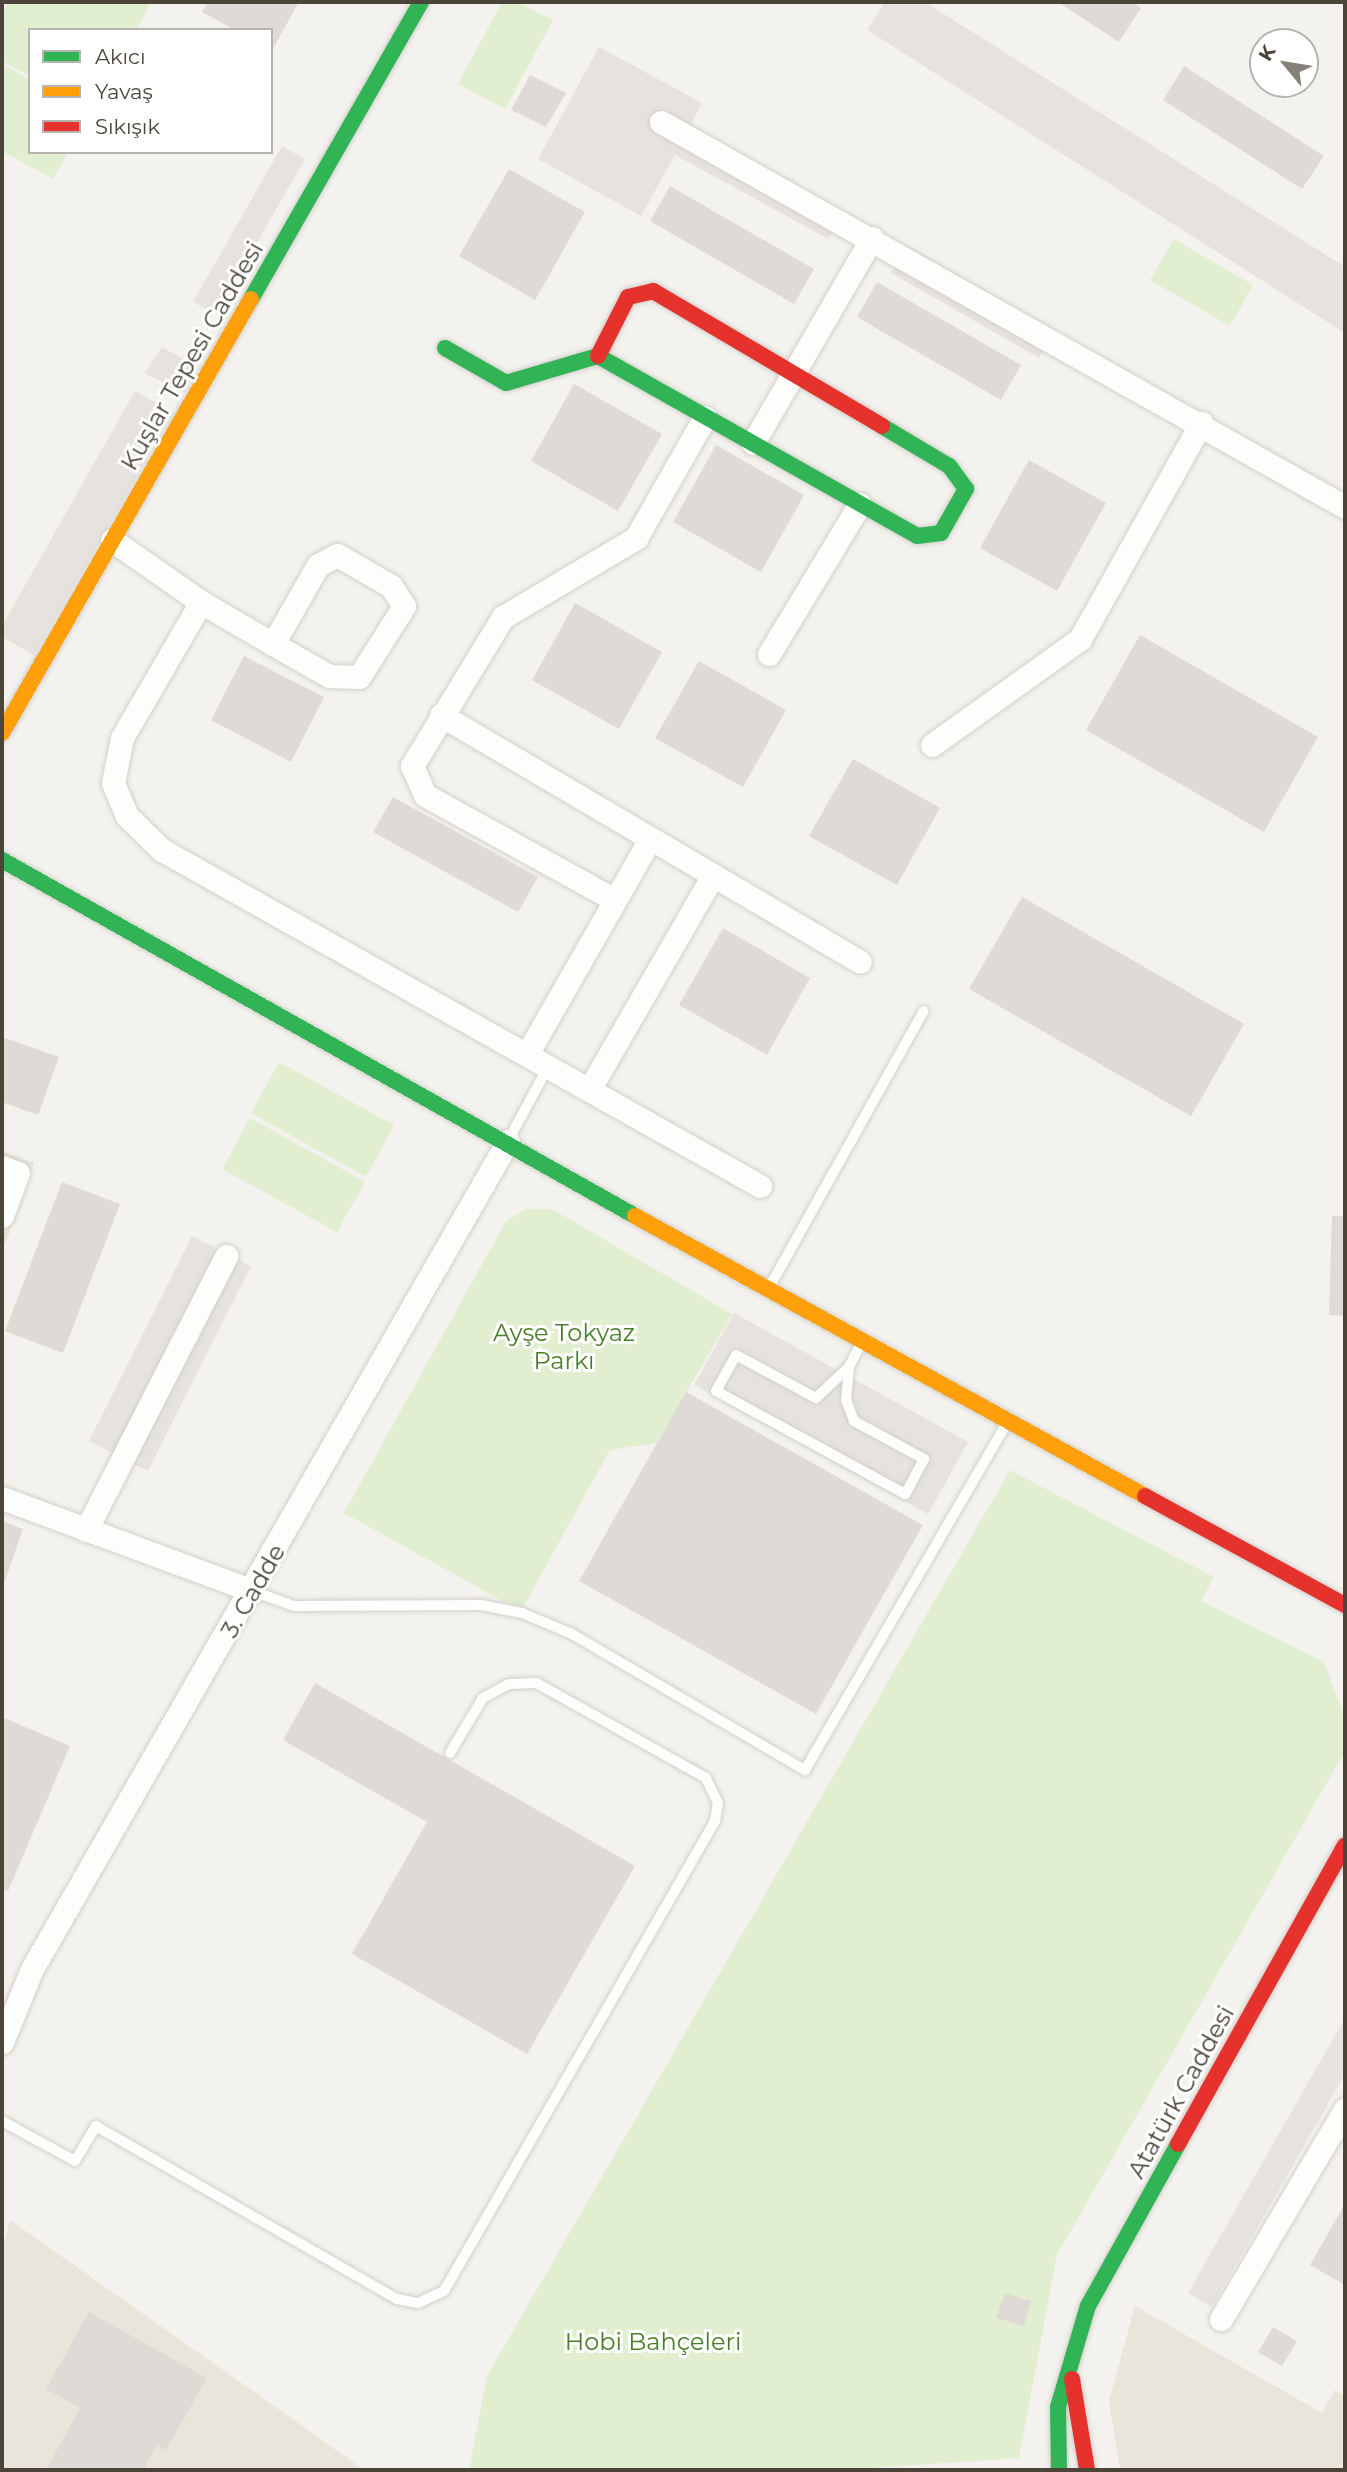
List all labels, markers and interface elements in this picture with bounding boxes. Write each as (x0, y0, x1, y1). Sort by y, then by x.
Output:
legend (28, 28, 273, 154)
north arrow (1249, 28, 1319, 98)
text: K (1254, 41, 1281, 65)
text: Akıcı (95, 44, 146, 69)
text: Yavaş (95, 79, 153, 104)
text: Sıkışık (95, 114, 160, 139)
street label: Kuşlar Tepesi Caddesi (115, 236, 269, 476)
park label: Ayşe Tokyaz Parkı (493, 1319, 635, 1375)
street label: 3. Cadde (215, 1539, 291, 1643)
street label: Atatürk Caddesi (1122, 2001, 1240, 2183)
park label: Hobi Bahçeleri (565, 2328, 741, 2356)

